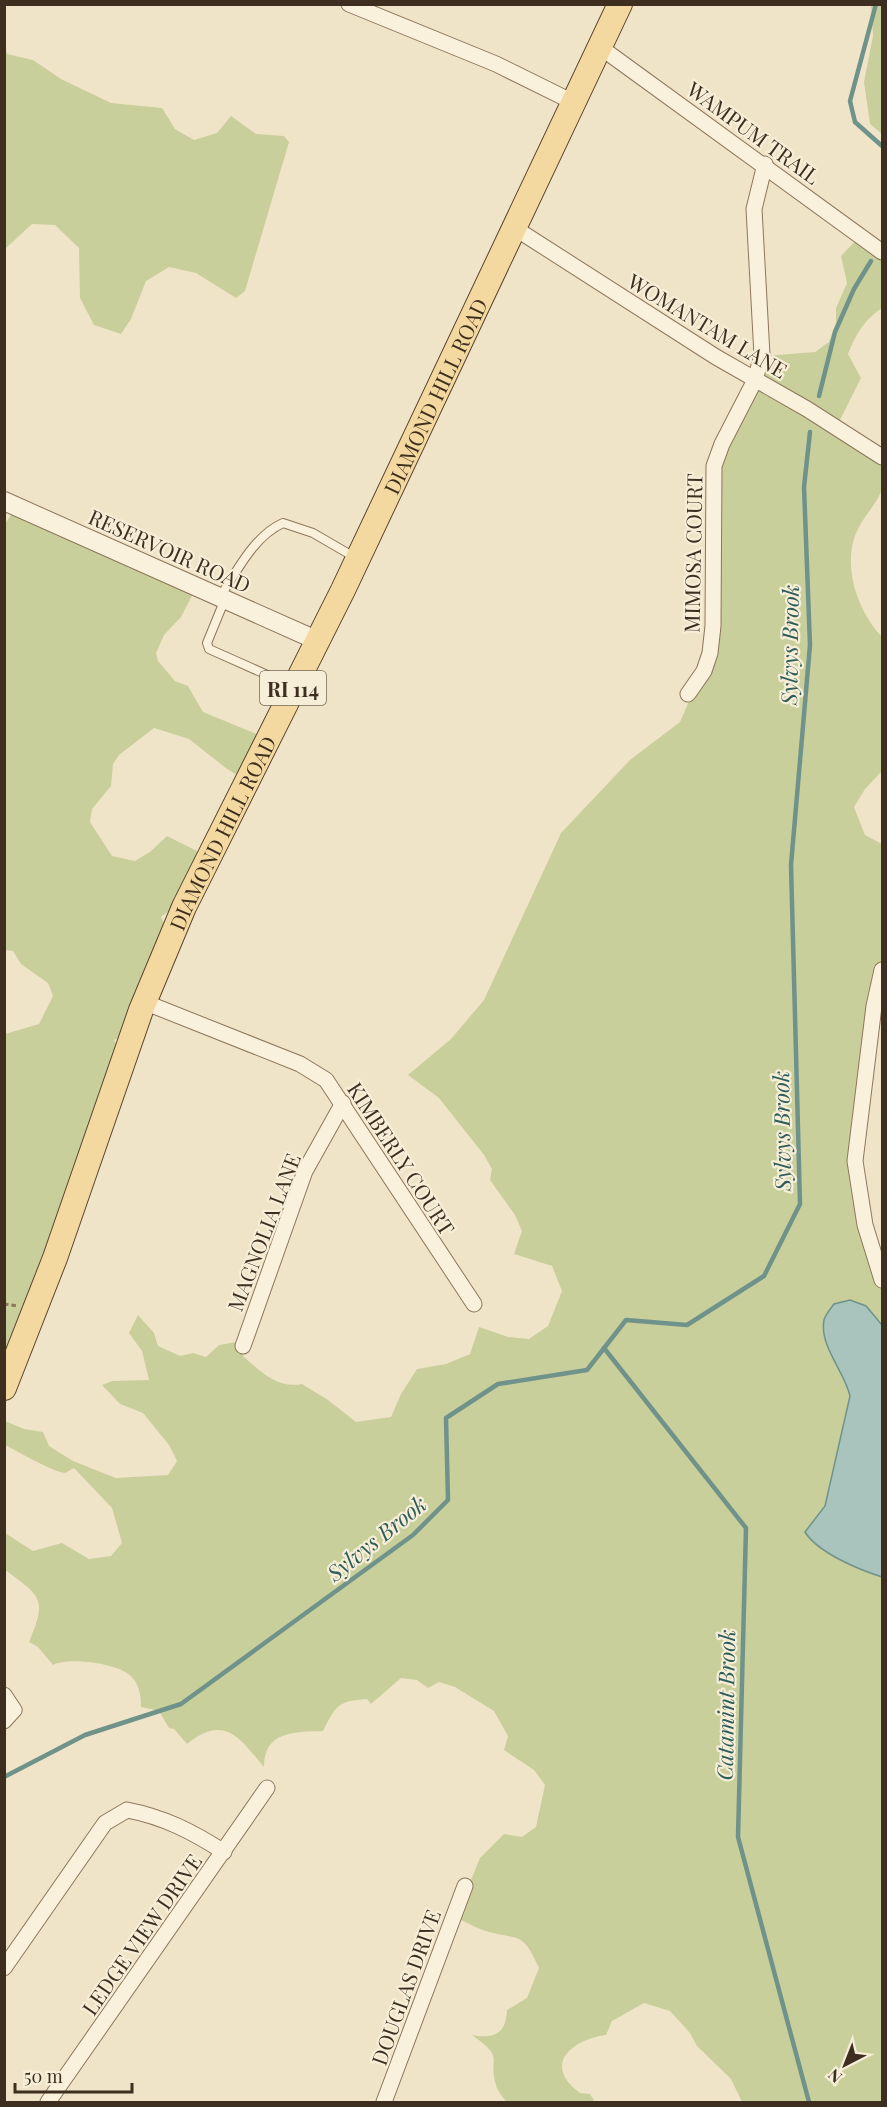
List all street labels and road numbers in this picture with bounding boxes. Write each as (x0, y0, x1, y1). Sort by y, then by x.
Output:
street label: WAMPUM TRAIL (681, 74, 826, 190)
street label: WOMANTAM LANE (622, 266, 793, 384)
street label: DIAMOND HILL ROAD (376, 293, 493, 498)
street label: MIMOSA COURT (677, 473, 707, 633)
street label: RESERVOIR ROAD (85, 502, 255, 598)
road number: RI 114 (260, 671, 326, 705)
street label: DIAMOND HILL ROAD (162, 731, 282, 934)
street label: KIMBERLY COURT (342, 1076, 462, 1240)
street label: MAGNOLIA LANE (220, 1149, 306, 1315)
street label: LEDGE VIEW DRIVE (75, 1848, 207, 2020)
street label: DOUGLAS DRIVE (364, 1905, 446, 2069)

